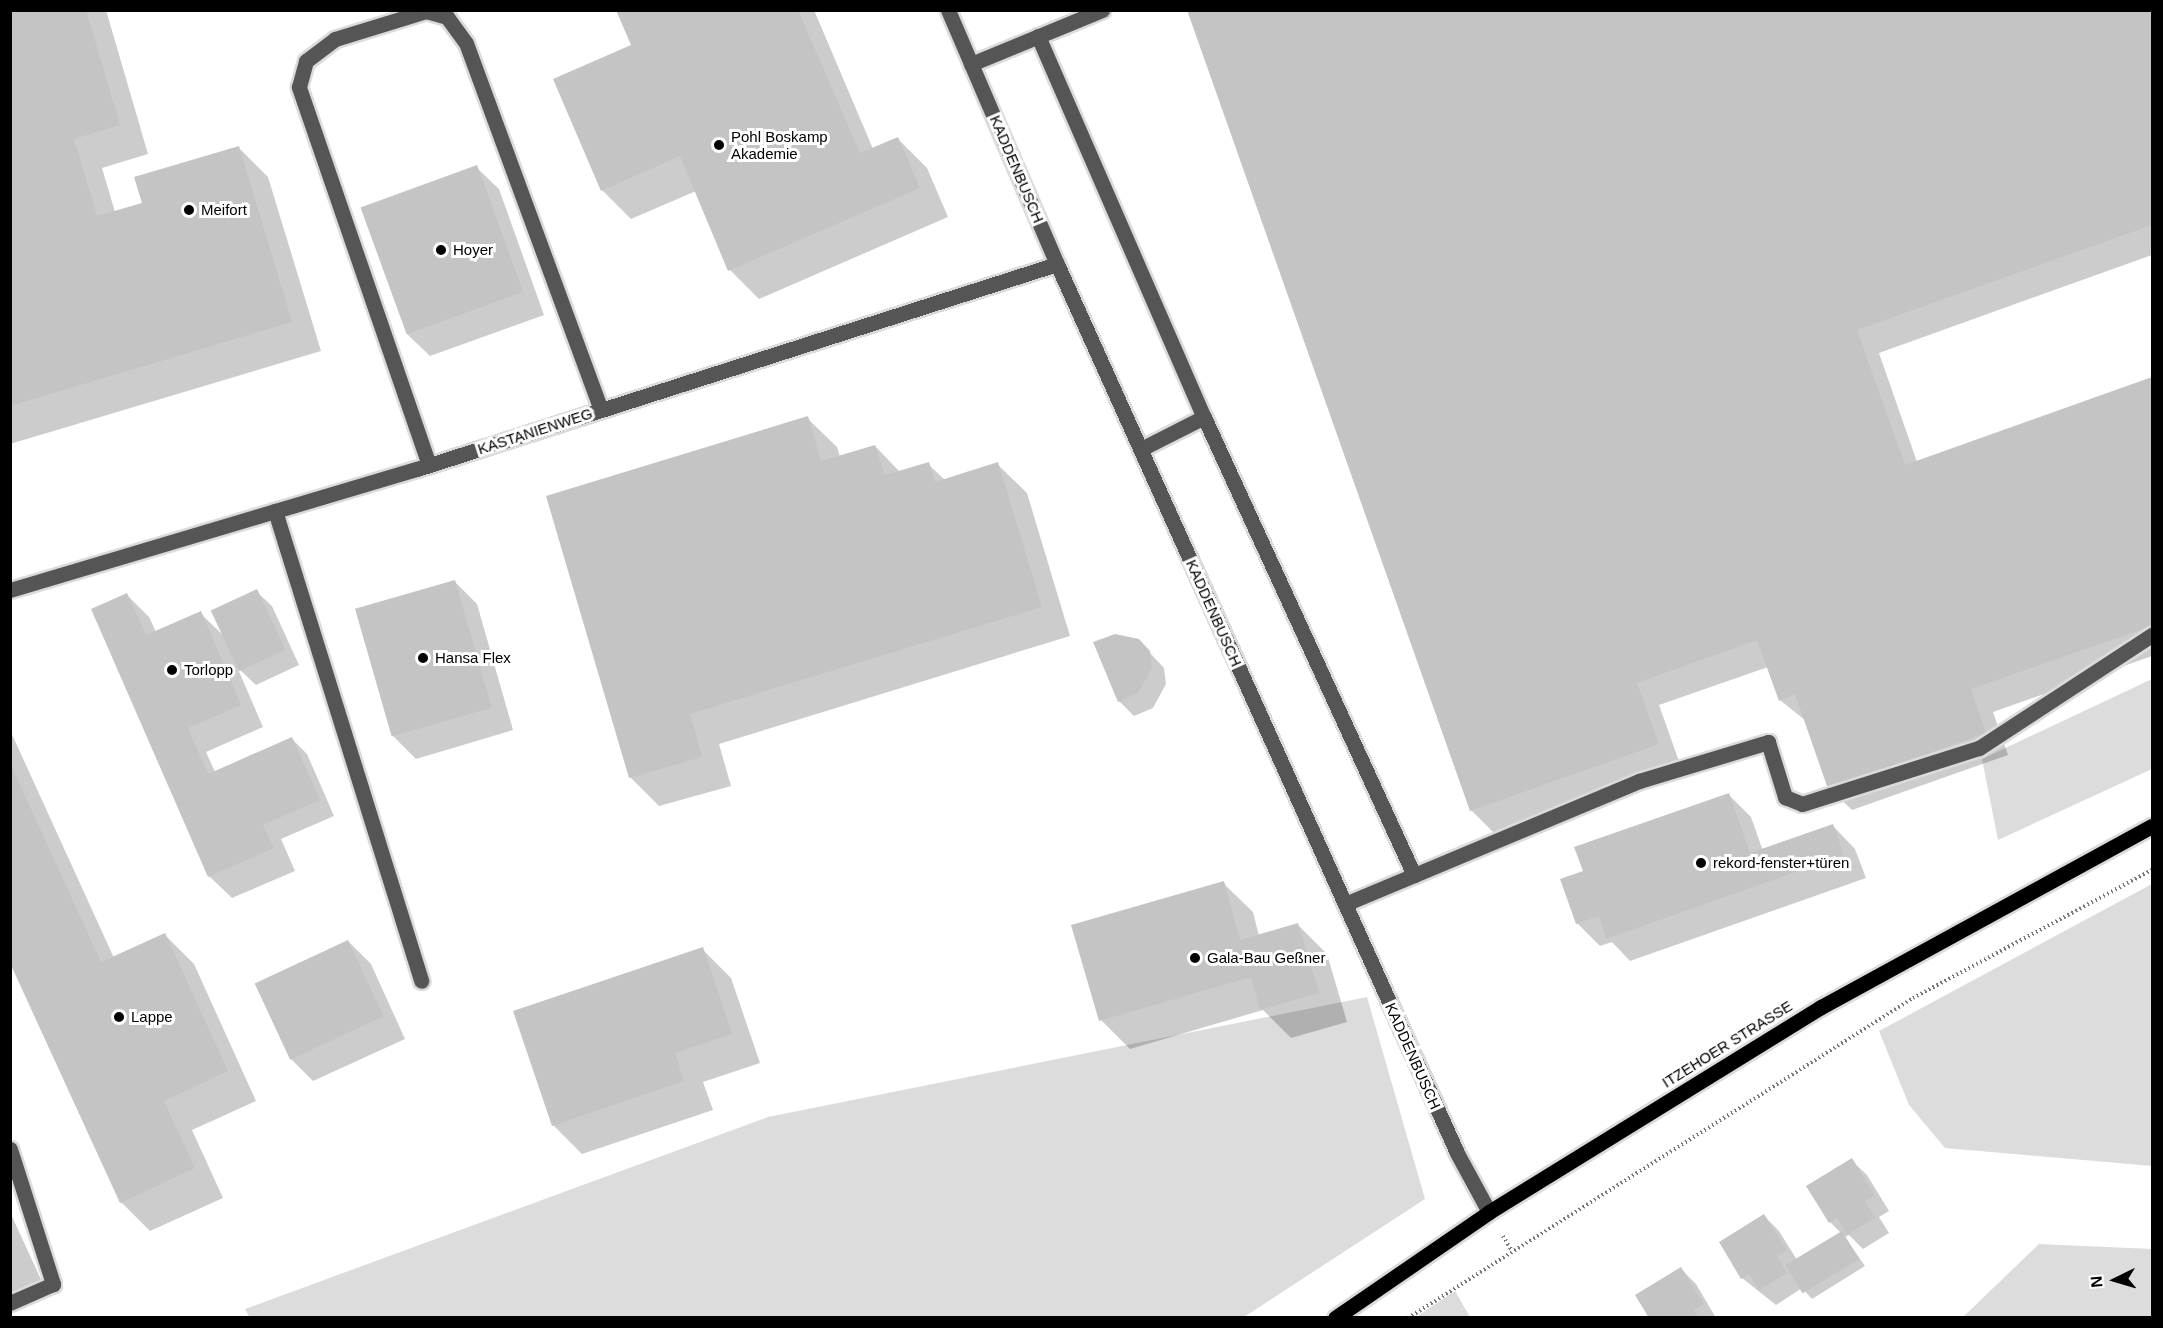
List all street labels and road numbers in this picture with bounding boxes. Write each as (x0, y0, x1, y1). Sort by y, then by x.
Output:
street label: KADDENBUSCH (986, 113, 1048, 225)
street label: KASTANIENWEG (475, 404, 595, 458)
street label: KADDENBUSCH (1182, 557, 1246, 669)
street label: ITZEHOER STRASSE (1659, 997, 1795, 1091)
street label: KADDENBUSCH (1381, 1000, 1445, 1112)

